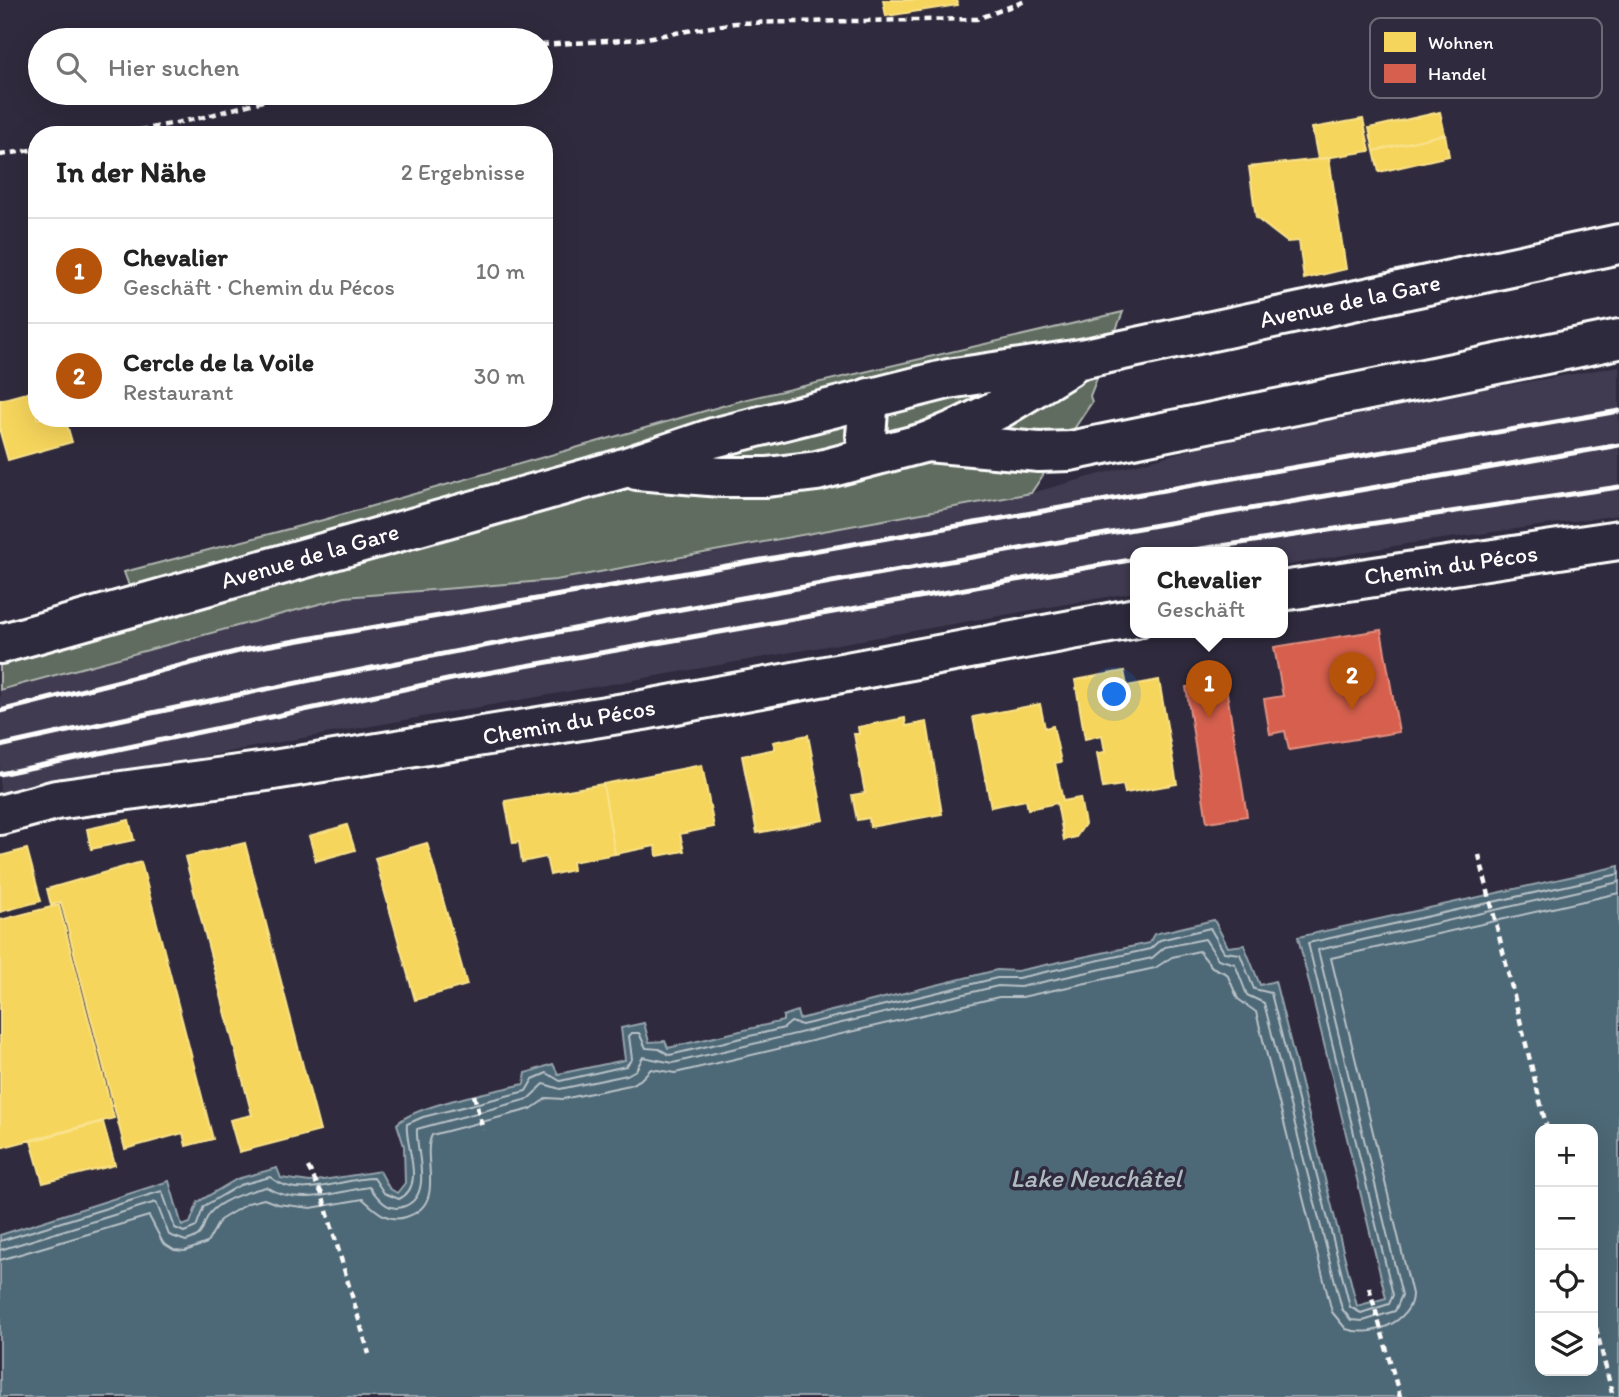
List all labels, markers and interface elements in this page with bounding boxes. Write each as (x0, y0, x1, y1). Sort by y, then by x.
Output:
legend (1370, 18, 1602, 98)
search box (28, 28, 553, 105)
text: Wohnen (1428, 31, 1494, 54)
icon: search (52, 48, 90, 86)
text: Hier suchen (108, 51, 240, 83)
text: Handel (1428, 62, 1487, 85)
text: In der Nähe (56, 153, 206, 190)
text: 2 Ergebnisse (401, 158, 525, 186)
text: Chevalier (123, 241, 228, 273)
text: 1 (74, 257, 84, 285)
text: 10 m (476, 257, 525, 285)
street label: Avenue de la Gare (1257, 267, 1443, 334)
text: Geschäft · Chemin du Pécos (123, 273, 395, 301)
text: Cercle de la Voile (123, 346, 314, 378)
text: 2 (73, 362, 85, 390)
text: 30 m (474, 362, 525, 390)
text: Restaurant (123, 378, 233, 406)
street label: Avenue de la Gare (217, 516, 402, 595)
street label: Chemin du Pécos (1362, 538, 1539, 591)
popup (1130, 547, 1288, 638)
text: Chevalier (1157, 563, 1261, 595)
text: Geschäft (1157, 595, 1245, 623)
pin: 2 (1329, 652, 1375, 710)
pin: 1 (1186, 660, 1232, 718)
your location (1097, 677, 1131, 711)
street label: Chemin du Pécos (480, 692, 657, 751)
map controls (1535, 1124, 1598, 1376)
button: + (1535, 1124, 1598, 1187)
water label: Lake Neuchâtel (1010, 1162, 1183, 1194)
button: − (1535, 1187, 1598, 1250)
button: locate (1535, 1250, 1598, 1313)
button: layers (1535, 1313, 1598, 1376)

